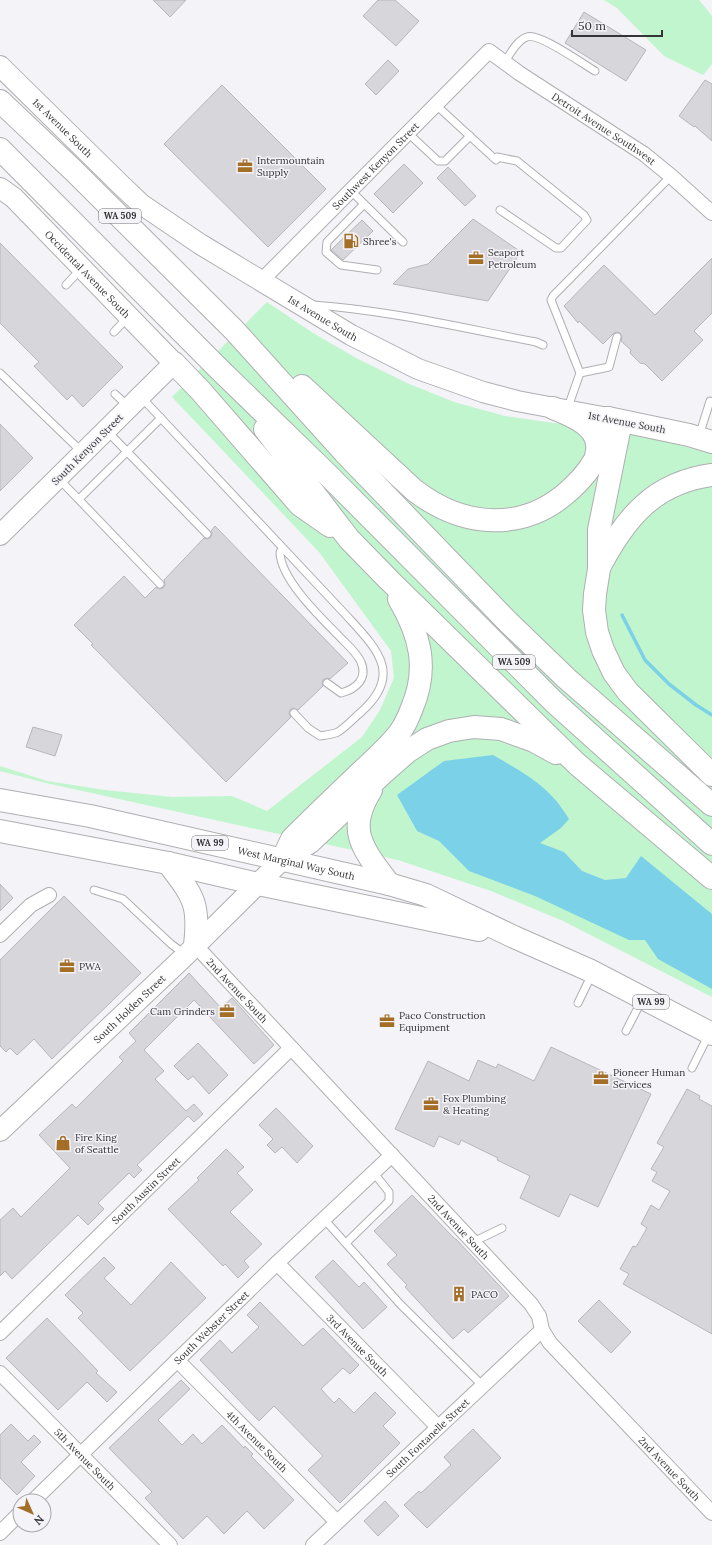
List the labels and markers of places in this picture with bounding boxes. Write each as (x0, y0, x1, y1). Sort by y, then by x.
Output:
place label: Intermountain Supply (257, 154, 325, 179)
office icon: Intermountain Supply (236, 157, 254, 175)
fuel station icon: Shree's (342, 232, 360, 250)
place label: Shree's (363, 235, 397, 248)
place label: Seaport Petroleum (488, 246, 536, 271)
office icon: Seaport Petroleum (467, 249, 485, 267)
office icon: PWA (58, 957, 76, 975)
place label: PWA (79, 960, 102, 973)
office icon: Cam Grinders (218, 1002, 236, 1020)
place label: Cam Grinders (150, 1005, 215, 1018)
place label: Paco Construction Equipment (399, 1009, 485, 1034)
office icon: Paco Construction Equipment (378, 1012, 396, 1030)
place label: Pioneer Human Services (613, 1066, 685, 1091)
office icon: Pioneer Human Services (592, 1069, 610, 1087)
place label: Fox Plumbing & Heating (443, 1092, 506, 1117)
office icon: Fox Plumbing & Heating (422, 1095, 440, 1113)
place label: Fire King of Seattle (75, 1131, 120, 1156)
shop icon: Fire King of Seattle (54, 1134, 72, 1152)
building icon: PACO (450, 1285, 468, 1303)
place label: PACO (471, 1288, 498, 1301)

